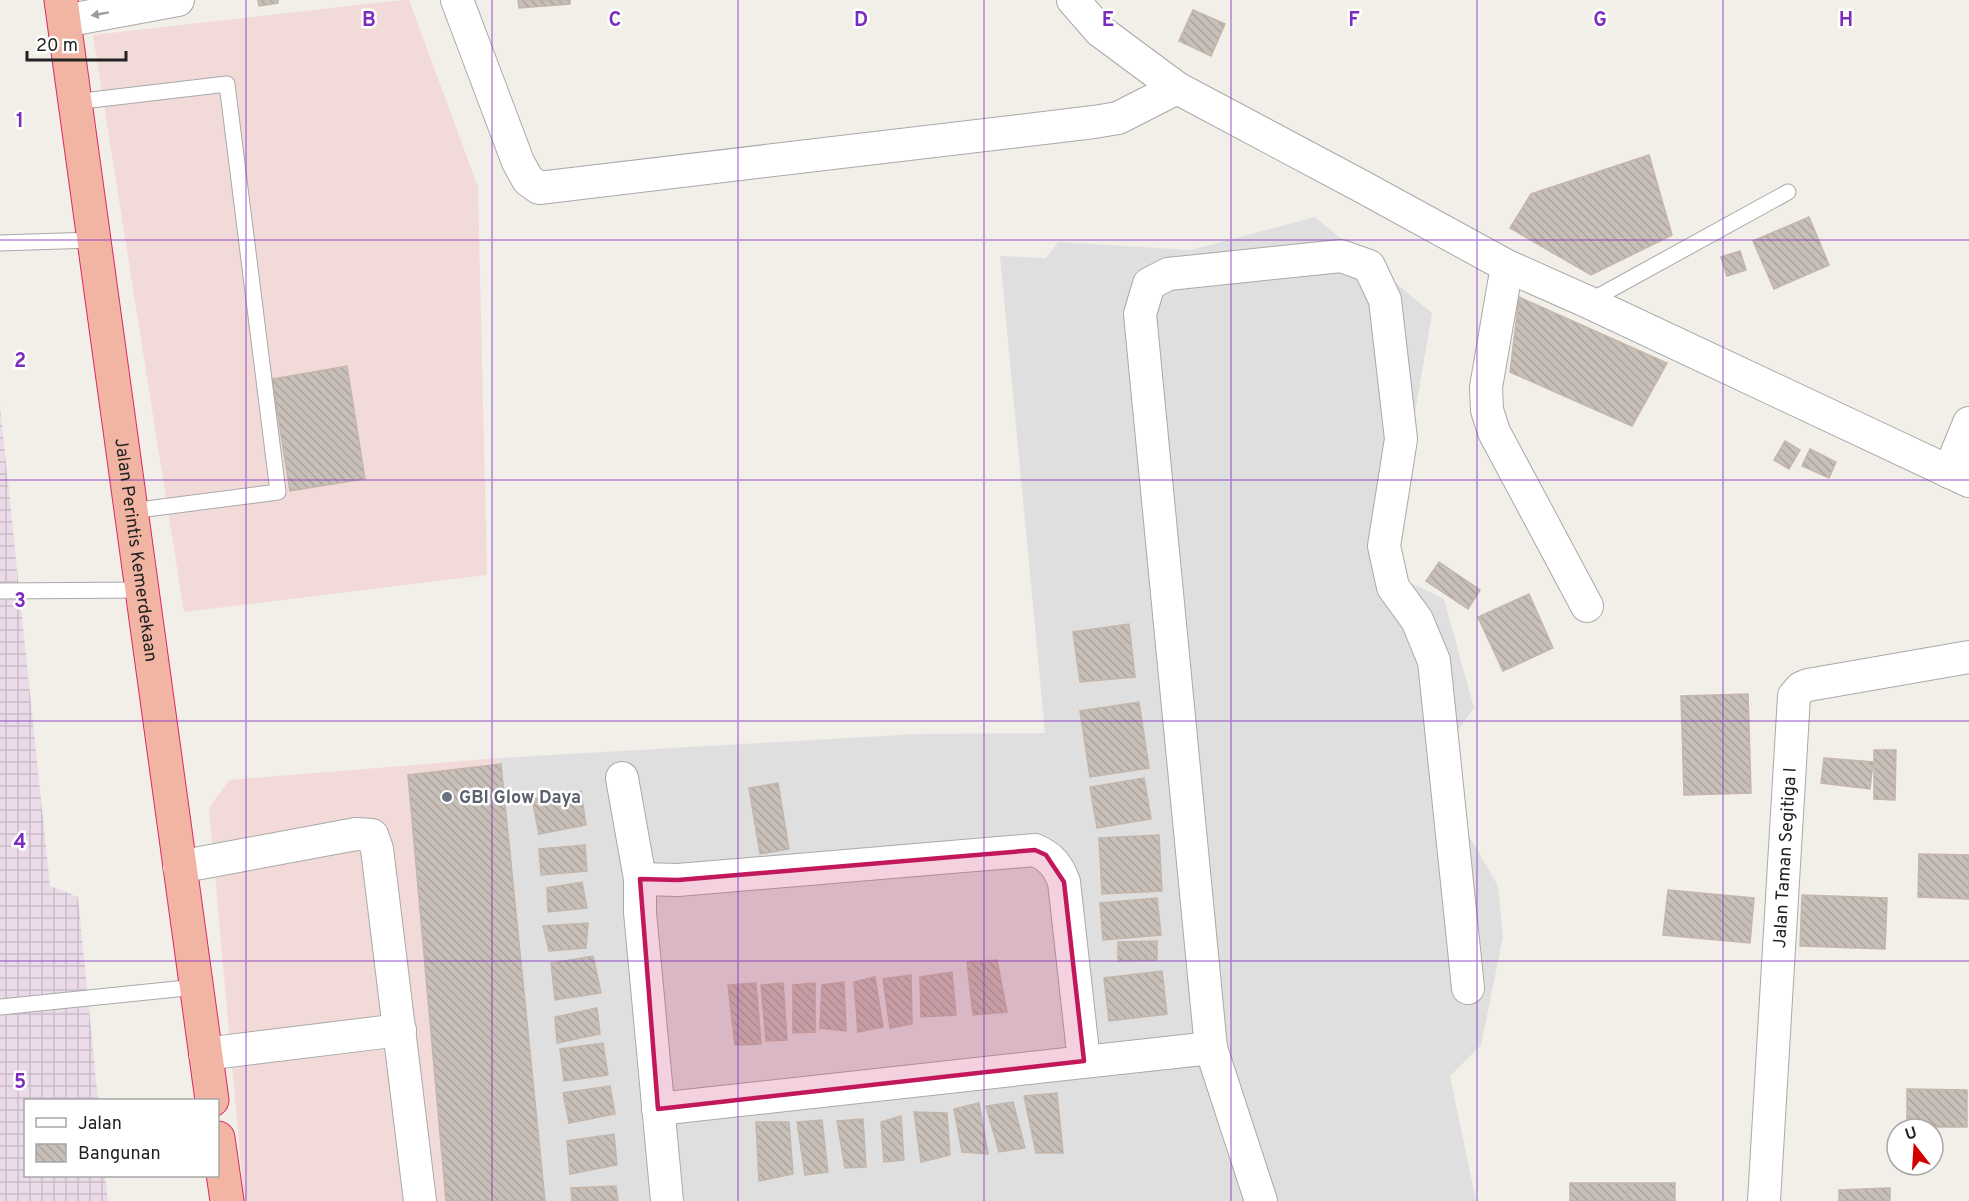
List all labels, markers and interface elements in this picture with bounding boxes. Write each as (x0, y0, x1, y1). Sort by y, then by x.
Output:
text: B (362, 8, 376, 34)
text: C (609, 8, 621, 34)
text: D (854, 8, 868, 34)
text: E (1102, 8, 1114, 34)
text: F (1348, 8, 1360, 34)
text: G (1593, 8, 1607, 34)
text: H (1839, 8, 1853, 34)
one-way arrow (91, 10, 110, 19)
scale bar (27, 24, 126, 62)
text: 20 m (36, 35, 78, 58)
text: 1 (16, 109, 24, 135)
text: 2 (14, 349, 26, 375)
street label: Jalan Perintis Kemerdekaan (108, 436, 162, 664)
text: 3 (14, 589, 26, 615)
street label: Jalan Taman Segitiga I (1769, 767, 1803, 949)
place label: GBI Glow Daya (459, 787, 581, 810)
marker: GBI Glow Daya (440, 790, 454, 804)
text: 4 (14, 830, 26, 856)
text: 5 (14, 1070, 26, 1096)
legend (24, 1099, 219, 1177)
text: Jalan (78, 1113, 122, 1136)
north arrow (1885, 1117, 1945, 1177)
text: U (1903, 1123, 1920, 1146)
text: Bangunan (78, 1143, 161, 1166)

